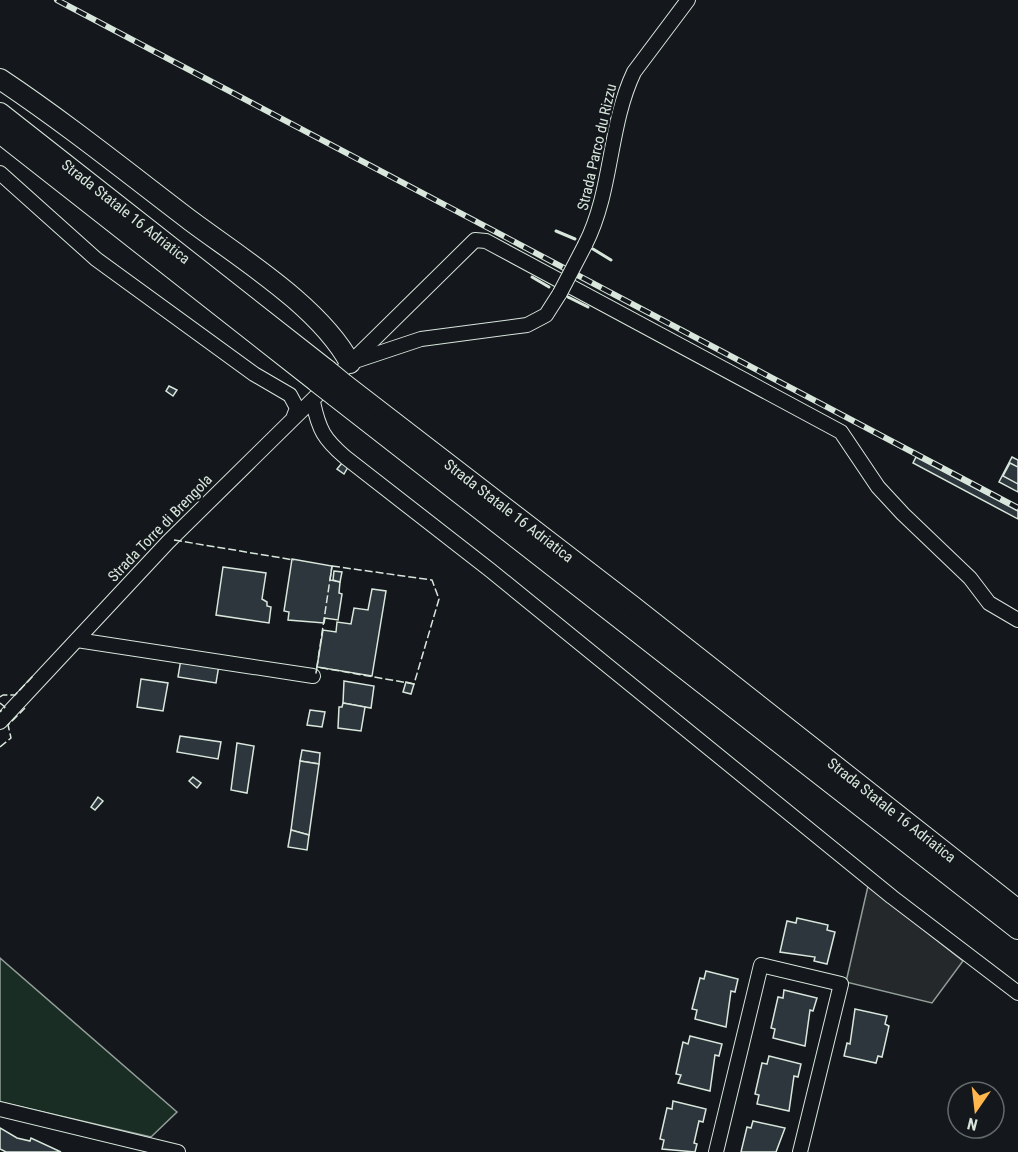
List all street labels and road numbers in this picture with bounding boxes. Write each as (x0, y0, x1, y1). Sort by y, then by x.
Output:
street label: Strada Parco du Rizzu (574, 82, 620, 212)
street label: Strada Statale 16 Adriatica (58, 156, 194, 268)
street label: Strada Statale 16 Adriatica (441, 455, 577, 566)
street label: Strada Torre di Brengola (104, 471, 216, 585)
street label: Strada Statale 16 Adriatica (824, 754, 959, 866)

